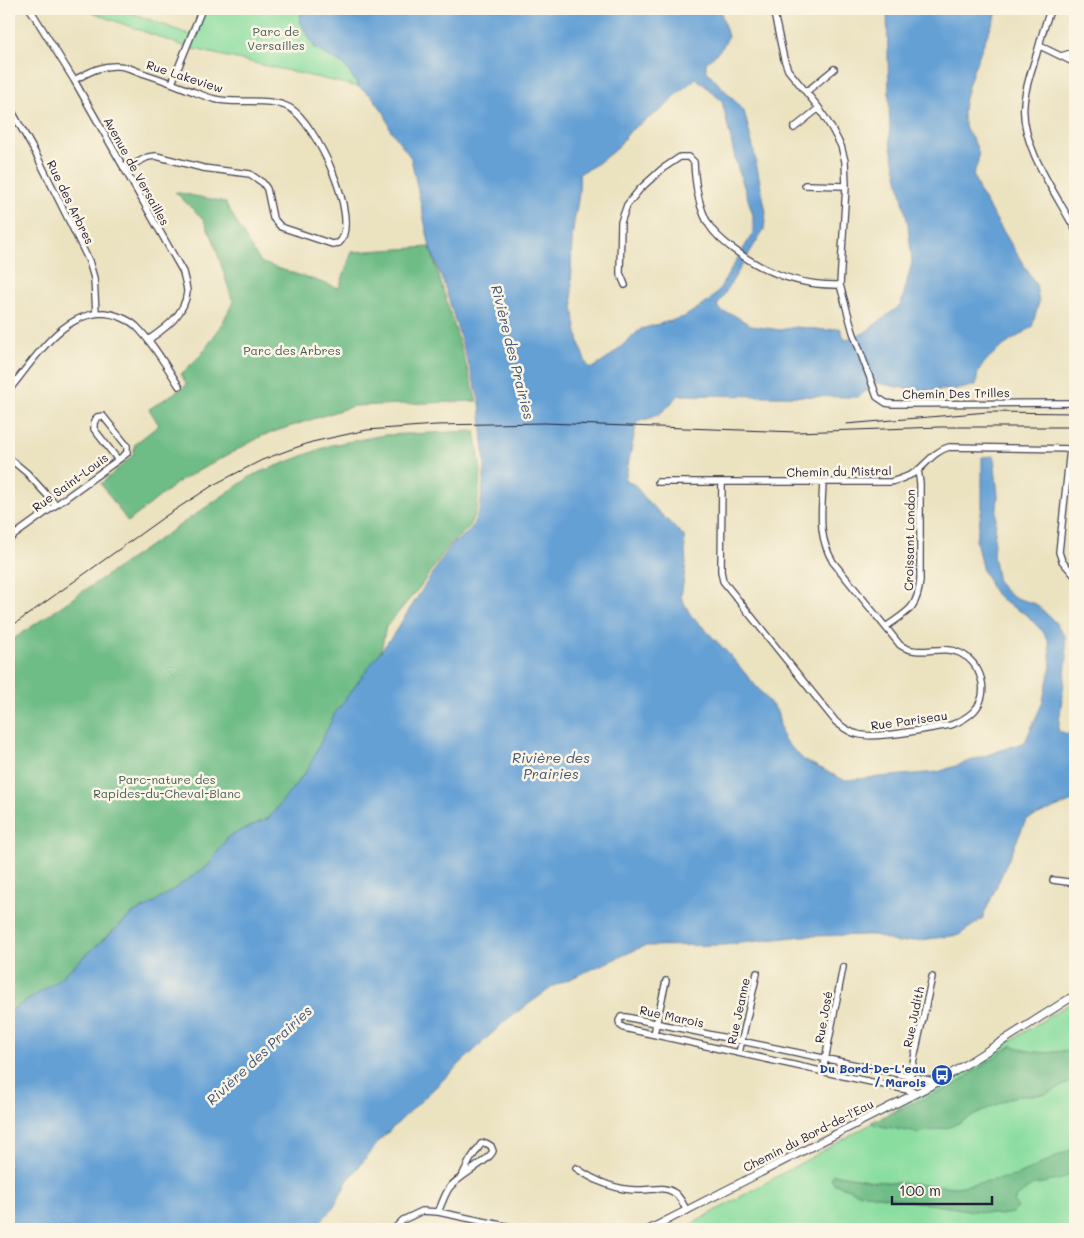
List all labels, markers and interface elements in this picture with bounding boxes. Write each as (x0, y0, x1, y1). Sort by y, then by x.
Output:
park label: Parc de Versailles (247, 23, 305, 53)
street label: Rue Lakeview (145, 56, 225, 96)
street label: Avenue de Versailles (101, 114, 174, 228)
street label: Rue des Arbres (44, 157, 98, 247)
water label: Rivière des Prairies (487, 283, 539, 421)
park label: Parc des Arbres (243, 342, 341, 358)
street label: Chemin Des Trilles (902, 384, 1010, 402)
street label: Rue Saint-Louis (29, 449, 111, 515)
street label: Chemin du Mistral (786, 462, 892, 480)
street label: Croissant London (900, 489, 918, 591)
street label: Rue Pariseau (870, 707, 948, 733)
water label: Rivière des Prairies (512, 748, 590, 783)
park label: Parc-nature des Rapides-du-Cheval-Blanc (93, 771, 241, 801)
street label: Rue Jeanne (723, 976, 753, 1046)
street label: Rue Judith (899, 985, 927, 1049)
street label: Rue José (811, 990, 835, 1044)
water label: Rivière des Prairies (202, 1001, 316, 1109)
street label: Rue Marois (638, 1001, 706, 1031)
place label: Du Bord-De-L'eau / Marois (820, 1060, 926, 1090)
bus stop icon: Du Bord-De-L'eau / Marois (930, 1063, 954, 1087)
street label: Chemin du Bord-de-l'Eau (740, 1095, 876, 1175)
scale bar (892, 1173, 992, 1205)
text: 100 m (899, 1180, 941, 1200)

